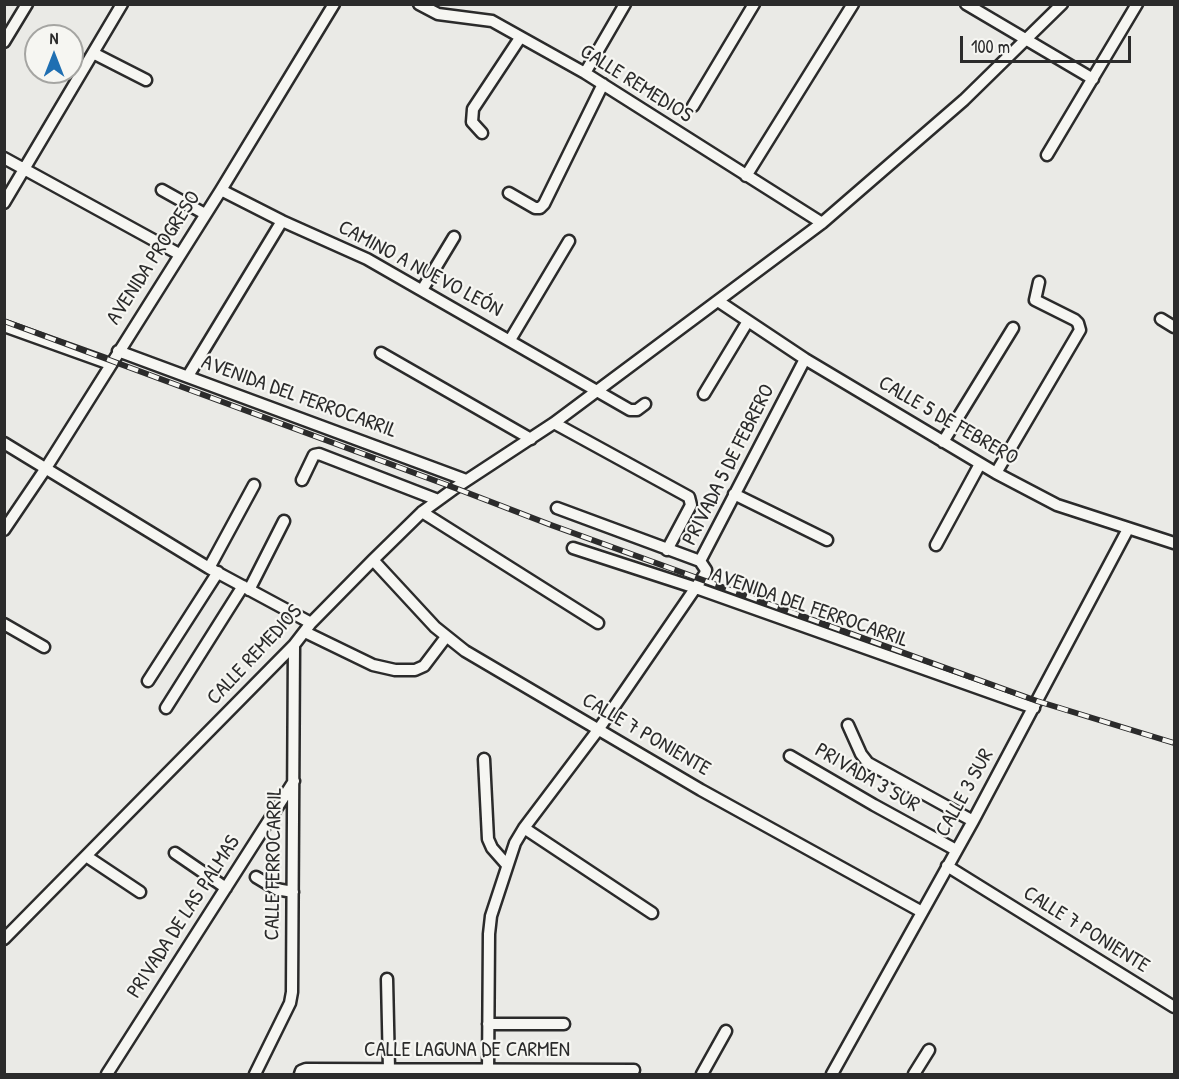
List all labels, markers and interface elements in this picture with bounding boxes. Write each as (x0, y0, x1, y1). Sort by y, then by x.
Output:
north arrow (24, 24, 84, 84)
scale bar (963, 24, 1134, 62)
text: N (50, 27, 58, 49)
text: 100 m (971, 34, 1010, 59)
street label: CALLE REMEDIOS (575, 39, 697, 129)
street label: AVENIDA PROGRESO (101, 187, 207, 329)
street label: CAMINO A NUEVO LEÓN (334, 215, 506, 323)
street label: AVENIDA DEL FERROCARRIL (198, 350, 400, 444)
street label: CALLE 5 DE FEBRERO (874, 371, 1022, 471)
street label: PRIVADA 5 DE FEBRERO (678, 380, 780, 550)
street label: AVENIDA DEL FERROCARRIL (709, 563, 911, 653)
street label: CALLE REMEDIOS (202, 599, 308, 711)
street label: CALLE 7 PONIENTE (577, 688, 715, 782)
street label: PRIVADA 3 SUR (810, 738, 924, 818)
street label: CALLE 3 SUR (931, 745, 999, 841)
street label: CALLE FERROCARRIL (260, 787, 288, 941)
street label: PRIVADA DE LAS PALMAS (122, 831, 246, 1003)
street label: CALLE 7 PONIENTE (1018, 881, 1154, 979)
street label: CALLE LAGUNA DE CARMEN (364, 1037, 570, 1063)

